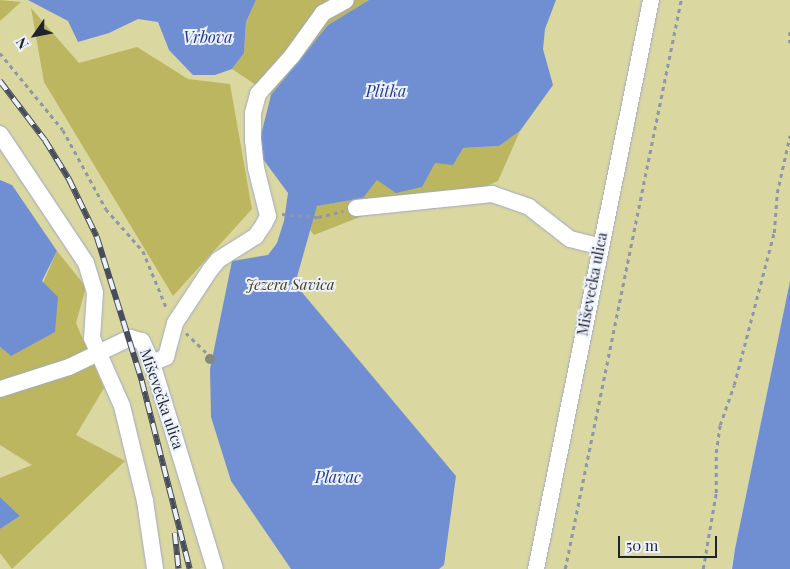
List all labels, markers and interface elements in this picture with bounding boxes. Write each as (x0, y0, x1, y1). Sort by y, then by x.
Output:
north arrow (10, 10, 60, 60)
water label: Vrbova (183, 27, 233, 47)
text: N (11, 34, 33, 53)
water label: Plitka (366, 81, 406, 101)
street label: Miševečka ulica (573, 231, 611, 337)
park label: Jezera Savica (245, 276, 335, 294)
street label: Miševečka ulica (136, 346, 188, 452)
water label: Plavac (315, 467, 361, 487)
scale bar (620, 526, 719, 558)
text: 50 m (626, 535, 658, 555)

